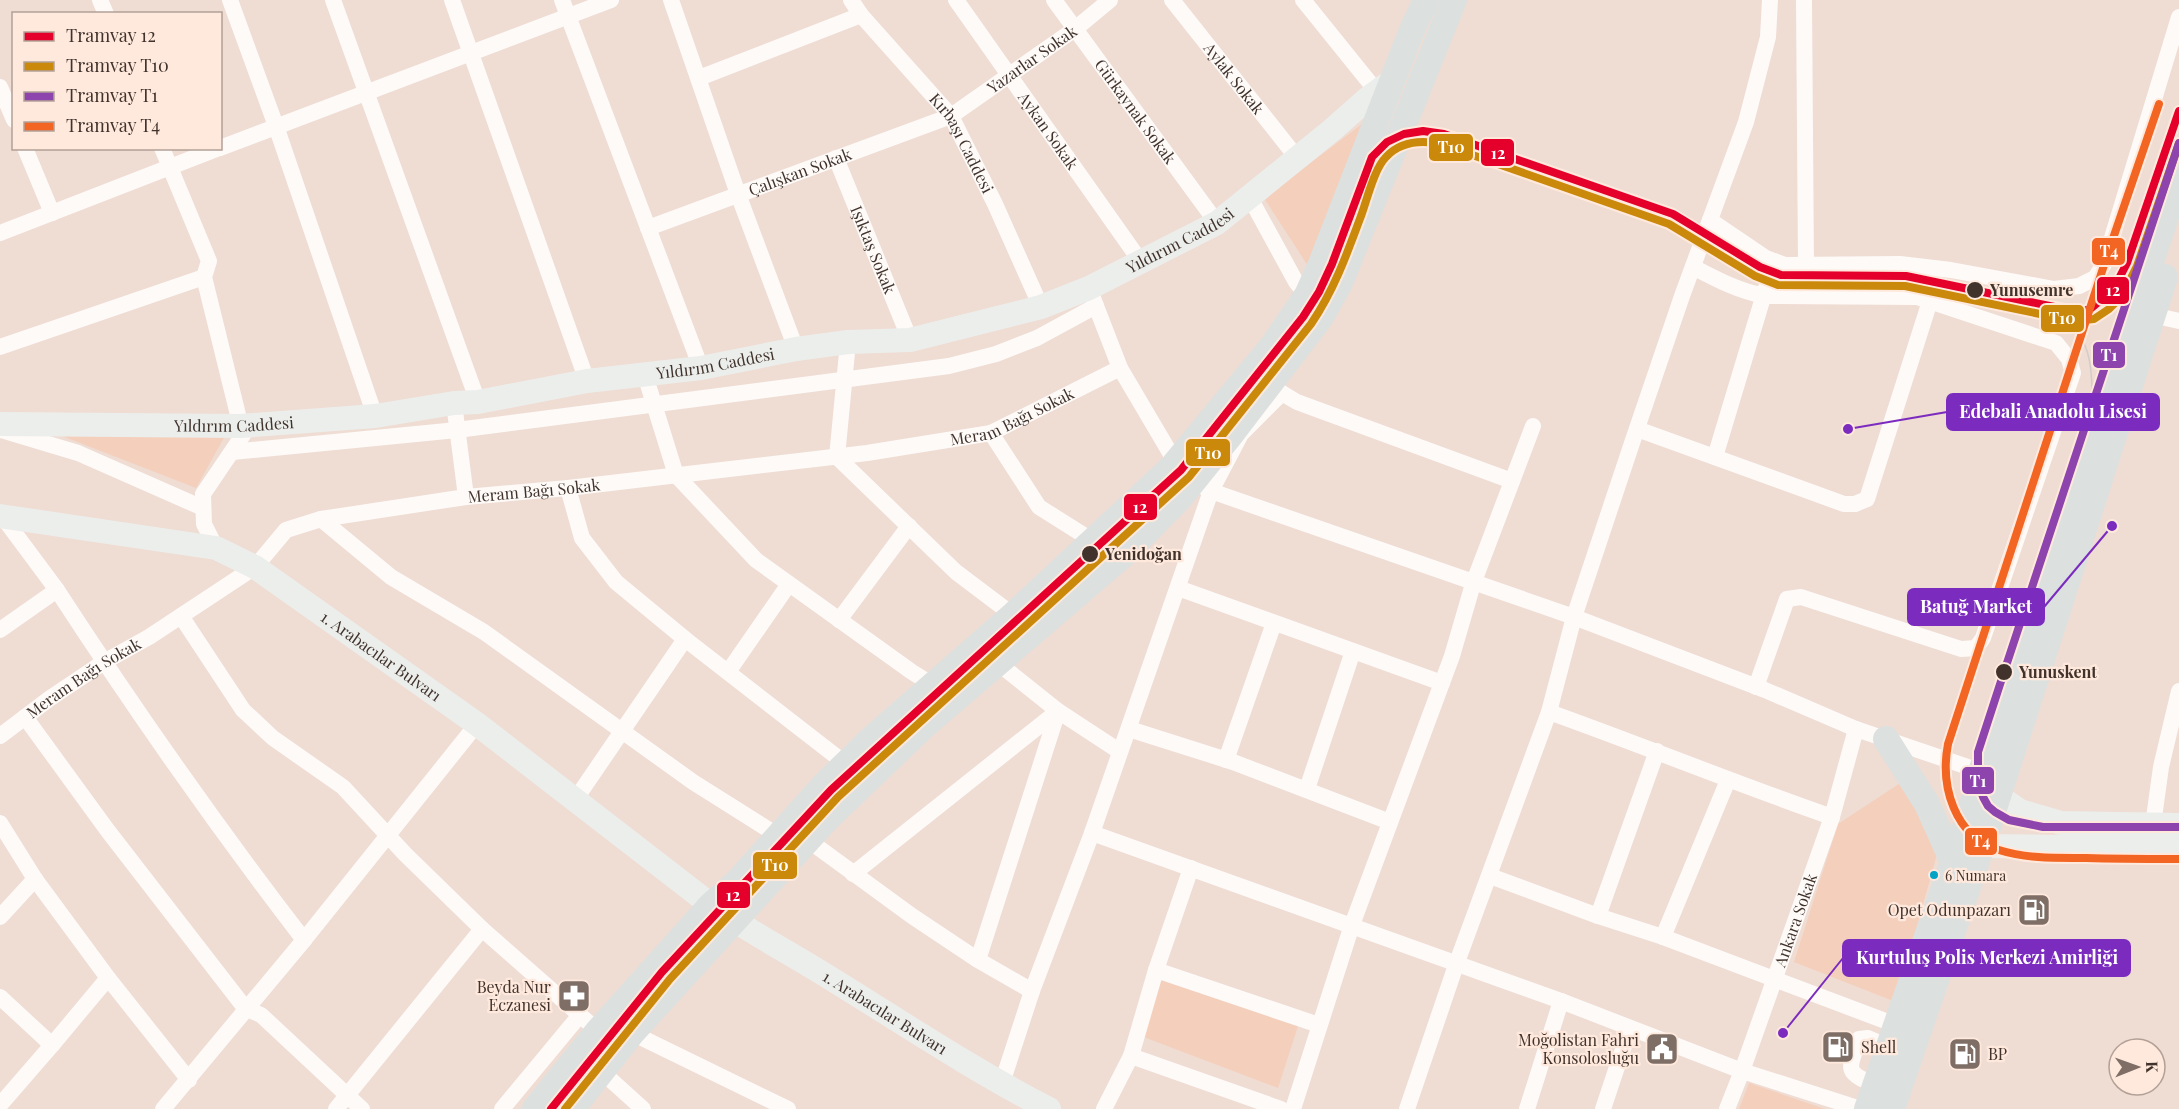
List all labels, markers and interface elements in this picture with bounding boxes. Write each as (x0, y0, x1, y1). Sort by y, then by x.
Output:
legend (12, 12, 222, 150)
street label: Yazarlar Sokak (982, 20, 1081, 98)
text: Tramvay 12 (66, 23, 156, 47)
street label: Aylak Sokak (1199, 37, 1269, 118)
text: Tramvay T10 (66, 53, 169, 77)
street label: Gürkaynak Sokak (1091, 55, 1181, 168)
text: Tramvay T1 (66, 83, 158, 107)
street label: Aykan Sokak (1013, 87, 1084, 174)
street label: Kırbaşı Caddesi (925, 88, 999, 197)
text: Tramvay T4 (66, 113, 160, 137)
line badge: T10 (1428, 133, 1474, 162)
text: T10 (1437, 136, 1465, 157)
line badge: 12 (1480, 138, 1515, 167)
text: 12 (1491, 142, 1505, 163)
street label: Çalışkan Sokak (745, 143, 854, 200)
street label: Işıktaş Sokak (846, 202, 901, 297)
street label: Yıldırım Caddesi (1121, 202, 1238, 278)
line badge: T4 (2091, 237, 2126, 266)
text: T4 (2099, 240, 2119, 261)
line badge: 12 (2096, 276, 2130, 305)
place label: Yunusemre (1989, 279, 2073, 300)
text: 12 (2106, 279, 2120, 300)
marker: Yunusemre (1965, 280, 1985, 300)
line badge: T10 (2040, 304, 2085, 333)
text: T10 (2048, 307, 2076, 328)
line badge: T1 (2092, 341, 2126, 369)
street label: Yıldırım Caddesi (654, 343, 776, 383)
text: T1 (2101, 344, 2117, 365)
street label: Meram Bağı Sokak (949, 382, 1077, 449)
callout: Edebali Anadolu Lisesi (1947, 394, 2159, 430)
text: Edebali Anadolu Lisesi (1959, 399, 2147, 423)
street label: Yıldırım Caddesi (173, 411, 295, 436)
line badge: T10 (1185, 438, 1231, 467)
text: T10 (1194, 442, 1222, 463)
street label: Meram Bağı Sokak (467, 473, 601, 507)
line badge: 12 (1123, 493, 1158, 521)
text: 12 (1133, 496, 1147, 517)
place label: Yenidoğan (1104, 543, 1182, 564)
marker: Yenidoğan (1080, 544, 1100, 564)
callout: Batuğ Market (1908, 589, 2044, 625)
text: Batuğ Market (1920, 594, 2033, 618)
street label: 1. Arabacılar Bulvarı (317, 606, 446, 706)
street label: Meram Bağı Sokak (22, 633, 145, 723)
place label: Yunuskent (2018, 661, 2097, 682)
marker: Yunuskent (1994, 662, 2014, 682)
line badge: T1 (1961, 766, 1995, 795)
text: T1 (1970, 770, 1986, 791)
line badge: T4 (1964, 827, 1998, 856)
text: T4 (1971, 830, 1991, 851)
line badge: T10 (752, 851, 798, 880)
text: T10 (761, 854, 789, 875)
place label: 6 Numara (1945, 866, 2006, 885)
marker: 6 Numara (1928, 869, 1940, 881)
street label: Ankara Sokak (1768, 870, 1821, 970)
line badge: 12 (716, 881, 751, 909)
text: 12 (726, 884, 740, 905)
fuel station icon: Opet Odunpazarı (2016, 892, 2052, 928)
place label: Opet Odunpazarı (1888, 899, 2011, 920)
callout: Kurtuluş Polis Merkezi Amirliği (1843, 940, 2130, 976)
text: Kurtuluş Polis Merkezi Amirliği (1856, 945, 2118, 969)
street label: 1. Arabacılar Bulvarı (819, 965, 952, 1059)
place label: Beyda Nur Eczanesi (477, 976, 551, 1015)
pharmacy icon: Beyda Nur Eczanesi (556, 978, 592, 1014)
place label: Moğolistan Fahri Konsolosluğu (1518, 1029, 1639, 1068)
fuel station icon: Shell (1820, 1029, 1856, 1065)
public building icon: Moğolistan Fahri Konsolosluğu (1644, 1031, 1680, 1067)
place label: Shell (1861, 1036, 1897, 1057)
fuel station icon: BP (1947, 1036, 1983, 1072)
north arrow (2107, 1037, 2167, 1097)
place label: BP (1988, 1043, 2007, 1064)
text: K (2142, 1061, 2163, 1073)

